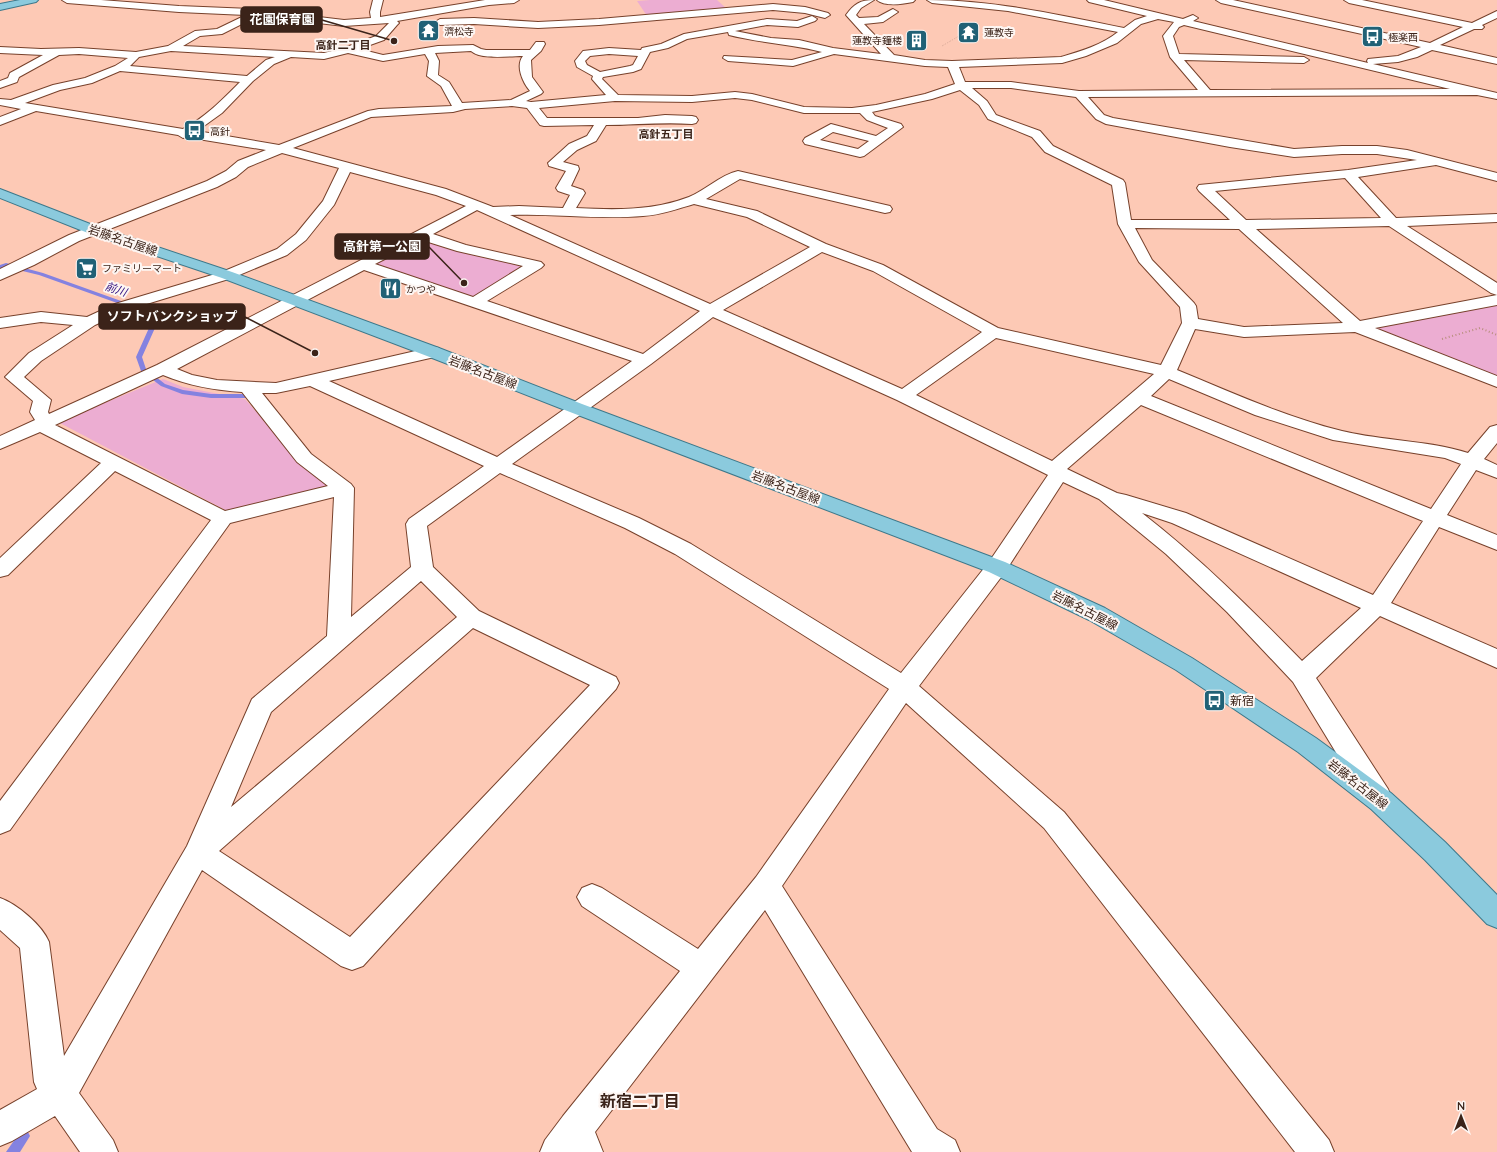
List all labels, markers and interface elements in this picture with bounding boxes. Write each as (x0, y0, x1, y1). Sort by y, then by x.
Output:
callout: 花園保育園 (241, 7, 322, 32)
text: 花園保育園 (249, 11, 315, 27)
temple icon: 濟松寺 (416, 18, 442, 44)
temple icon: 蓮教寺 (955, 19, 981, 45)
bus stop icon: 極楽西 (1359, 24, 1385, 50)
place label: 濟松寺 (444, 25, 474, 38)
place label: 蓮教寺 (984, 26, 1014, 39)
building icon: 蓮教寺鐘楼 (904, 27, 930, 53)
place label: 極楽西 (1388, 31, 1418, 44)
place label: 蓮教寺鐘楼 (852, 34, 902, 47)
district label: 高針二丁目 (316, 38, 371, 52)
bus stop icon: 高針 (181, 118, 207, 144)
place label: 高針 (210, 125, 230, 138)
district label: 高針五丁目 (639, 127, 694, 141)
street label: 岩藤名古屋線 (87, 221, 159, 259)
callout: 高針第一公園 (335, 234, 429, 259)
text: 高針第一公園 (343, 238, 421, 254)
supermarket icon: ファミリーマート (73, 255, 99, 281)
place label: ファミリーマート (102, 262, 182, 275)
restaurant icon: かつや (377, 276, 403, 302)
water label: 前川 (103, 279, 130, 300)
place label: かつや (406, 283, 436, 296)
callout: ソフトバンクショップ (99, 304, 245, 329)
text: ソフトバンクショップ (107, 308, 237, 324)
street label: 岩藤名古屋線 (447, 352, 519, 392)
street label: 岩藤名古屋線 (750, 467, 822, 507)
street label: 岩藤名古屋線 (1050, 587, 1120, 633)
bus stop icon: 新宿 (1202, 687, 1228, 713)
place label: 新宿 (1230, 693, 1254, 708)
street label: 岩藤名古屋線 (1325, 756, 1391, 812)
district label: 新宿二丁目 (600, 1091, 680, 1111)
north arrow (1441, 1096, 1481, 1136)
text: N (1457, 1099, 1465, 1113)

